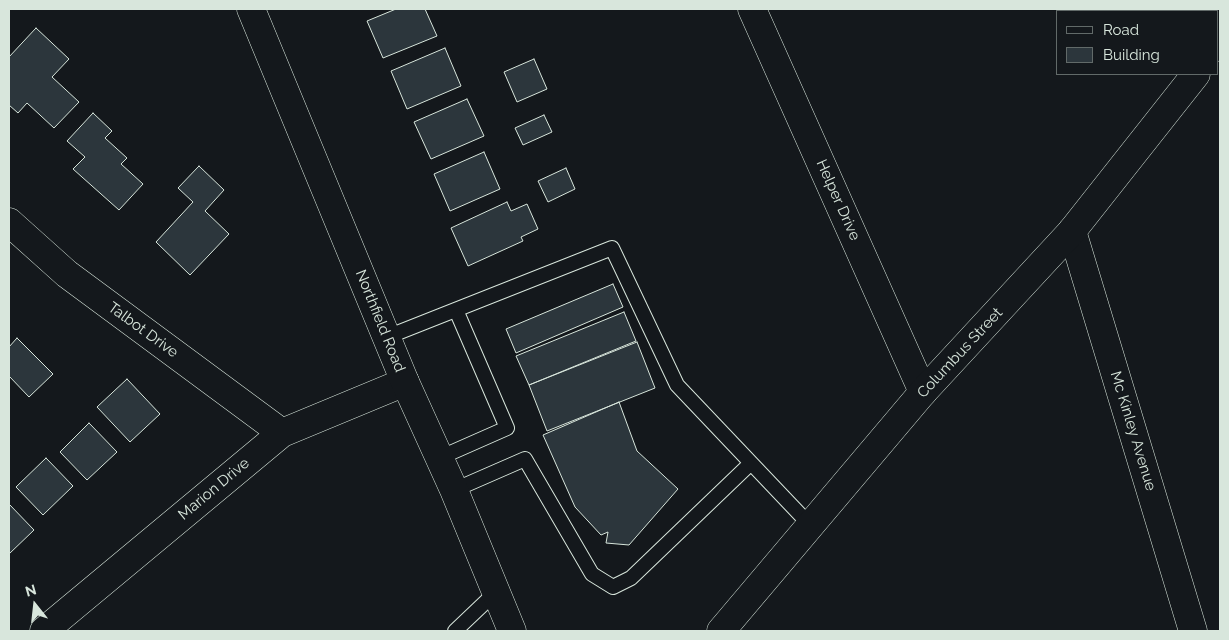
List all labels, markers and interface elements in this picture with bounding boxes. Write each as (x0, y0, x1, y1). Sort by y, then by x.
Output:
legend (1056, 10, 1219, 75)
text: Road (1103, 21, 1139, 39)
text: Building (1103, 46, 1160, 64)
street label: Helper Drive (812, 157, 864, 243)
street label: Northfield Road (351, 267, 409, 375)
street label: Talbot Drive (104, 298, 182, 362)
street label: Columbus Street (914, 304, 1006, 402)
street label: Mc Kinley Avenue (1106, 369, 1160, 493)
street label: Marion Drive (175, 454, 253, 524)
north arrow (10, 580, 60, 630)
text: N (24, 581, 38, 600)

